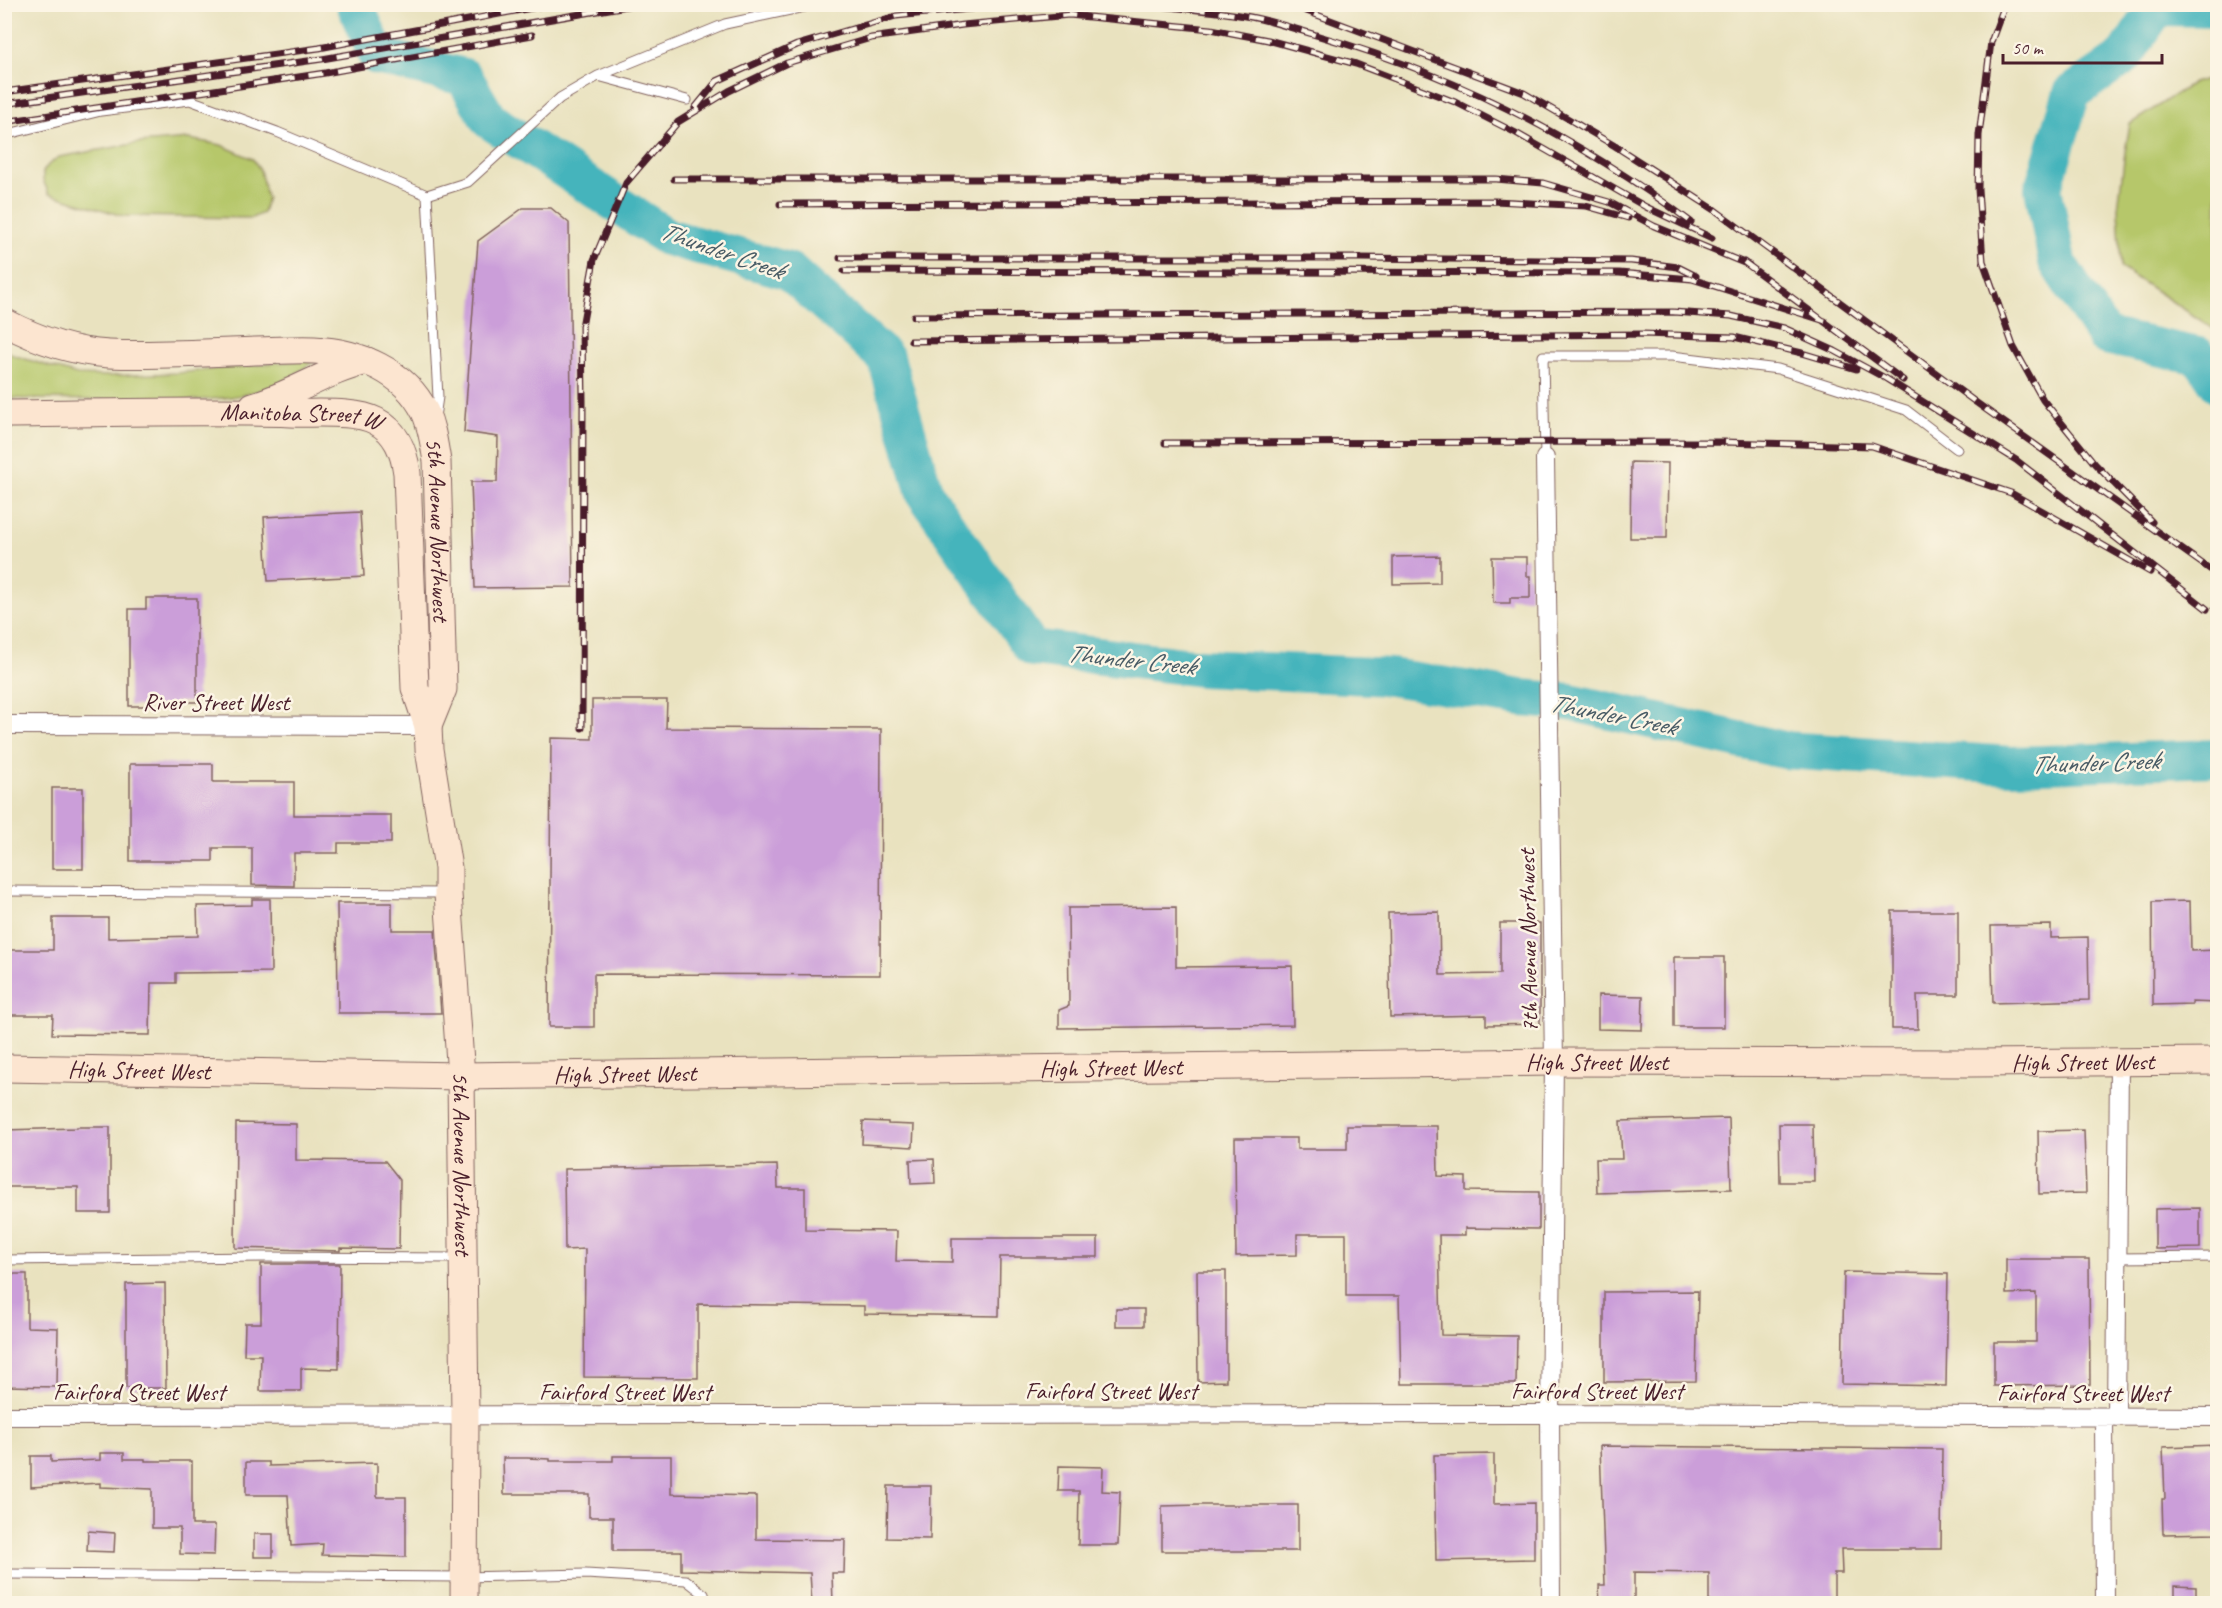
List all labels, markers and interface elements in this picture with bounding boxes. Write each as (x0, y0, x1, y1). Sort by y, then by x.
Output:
scale bar (2003, 27, 2162, 65)
text: 50 m (2012, 37, 2045, 59)
water label: Thunder Creek (656, 214, 793, 289)
street label: Manitoba Street W (220, 397, 391, 438)
street label: 5th Avenue Northwest (418, 435, 456, 624)
water label: Thunder Creek (1065, 636, 1202, 683)
water label: Thunder Creek (1547, 686, 1684, 744)
street label: River Street West (143, 687, 291, 717)
water label: Thunder Creek (2030, 744, 2165, 781)
street label: 7th Avenue Northwest (1511, 847, 1545, 1033)
street label: High Street West (2012, 1046, 2156, 1078)
street label: High Street West (1525, 1047, 1670, 1077)
street label: High Street West (1039, 1052, 1184, 1084)
street label: High Street West (68, 1054, 212, 1087)
street label: High Street West (554, 1058, 698, 1090)
street label: 5th Avenue Northwest (446, 1072, 478, 1258)
street label: Fairford Street West (1025, 1376, 1200, 1406)
street label: Fairford Street West (1511, 1376, 1686, 1406)
street label: Fairford Street West (53, 1377, 228, 1407)
street label: Fairford Street West (539, 1377, 714, 1407)
street label: Fairford Street West (1997, 1378, 2172, 1408)

